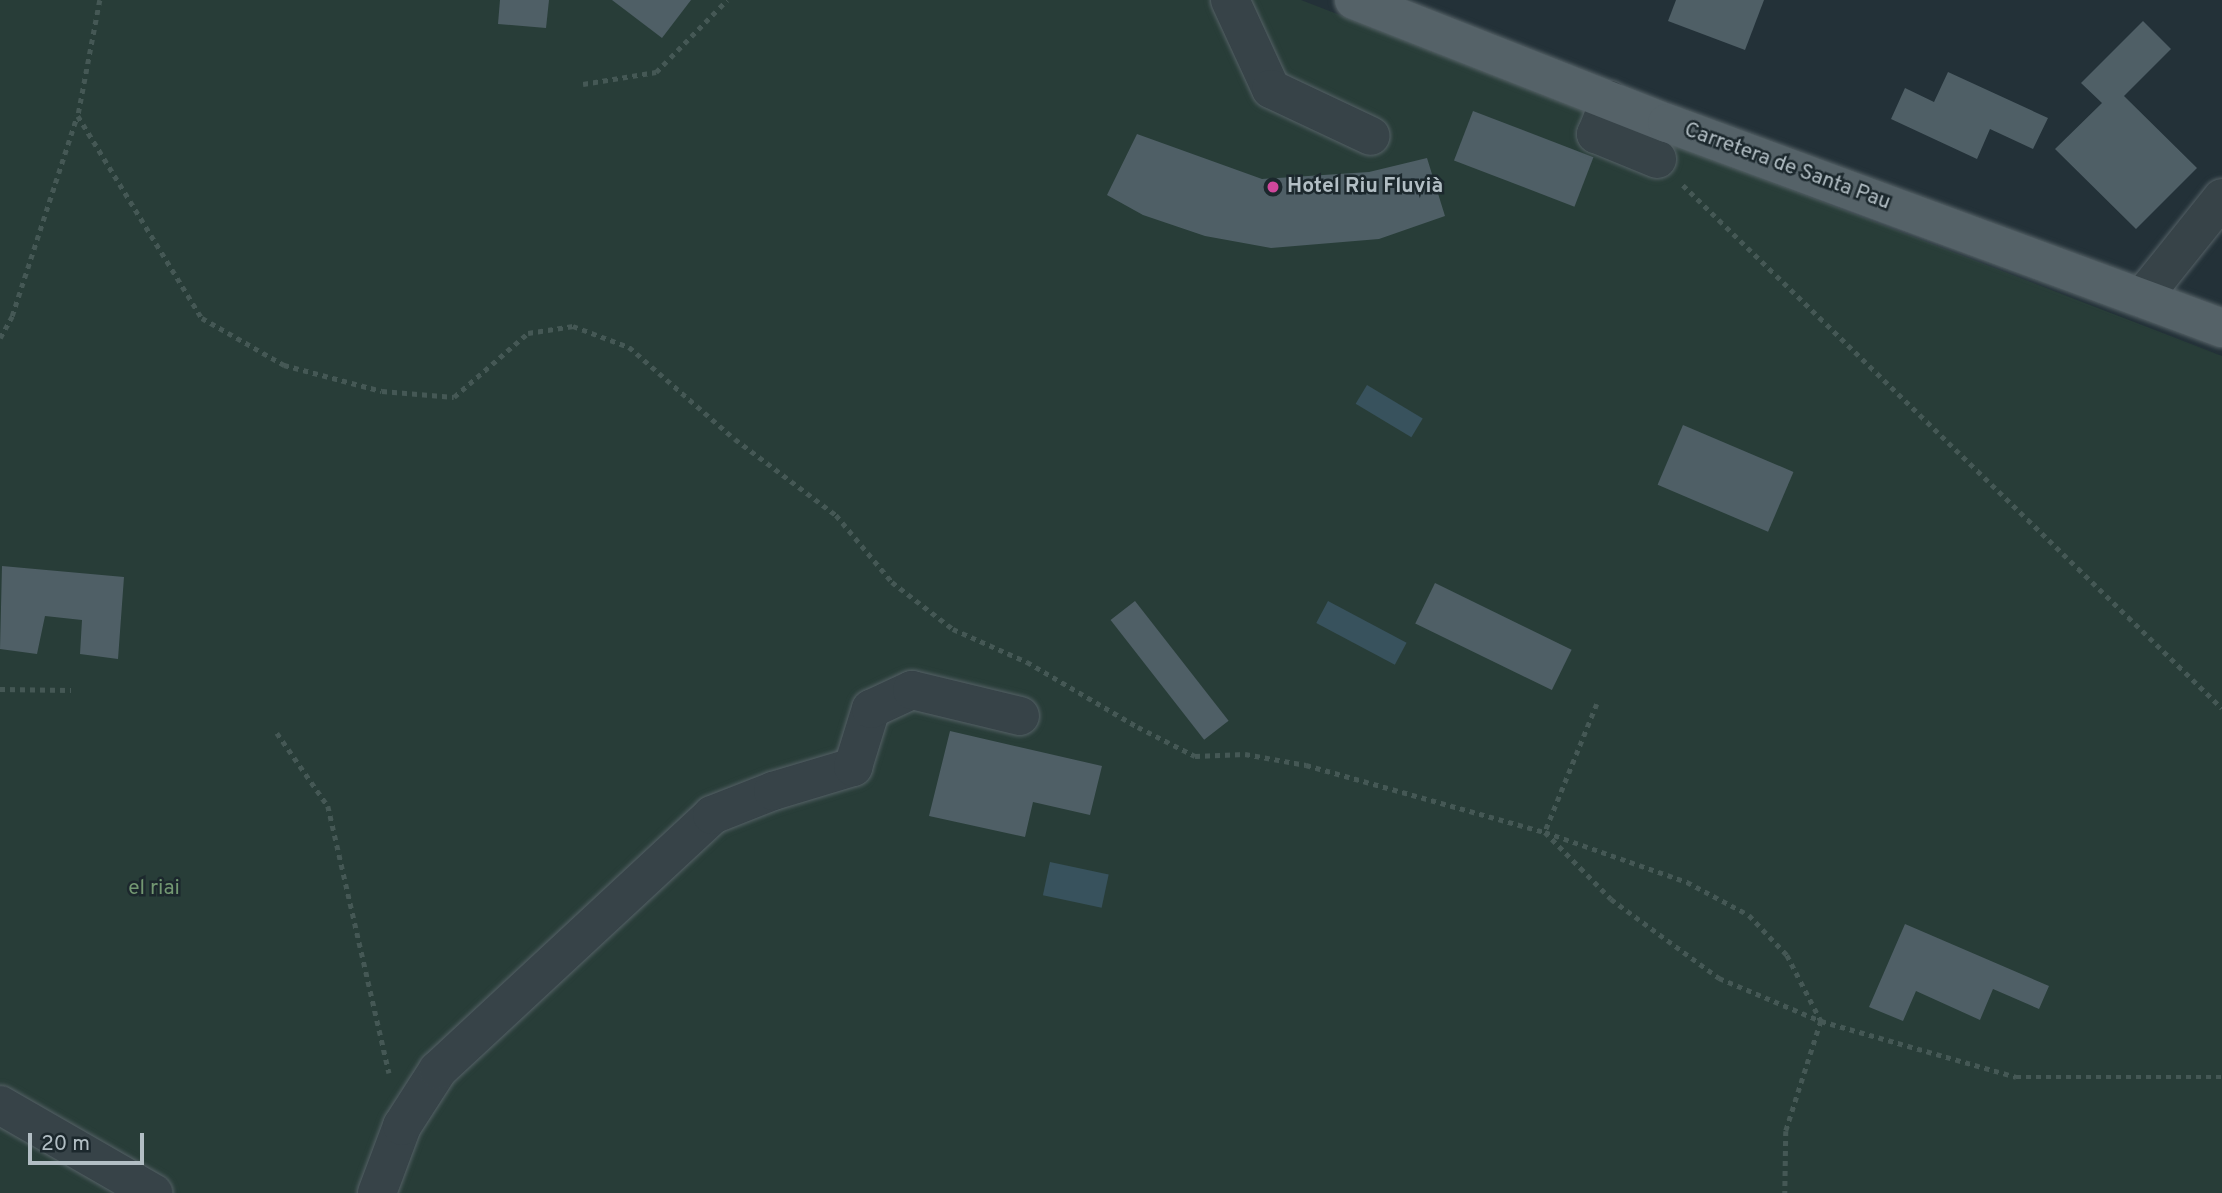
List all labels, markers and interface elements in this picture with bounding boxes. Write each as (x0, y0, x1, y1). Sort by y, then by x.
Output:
street label: Carretera de Santa Pau (1681, 118, 1893, 216)
place label: Hotel Riu Fluvià (1287, 174, 1443, 200)
marker: Hotel Riu Fluvià (1265, 179, 1281, 195)
park label: el riai (128, 876, 180, 902)
scale bar (32, 1120, 147, 1164)
text: 20 m (41, 1131, 90, 1158)

